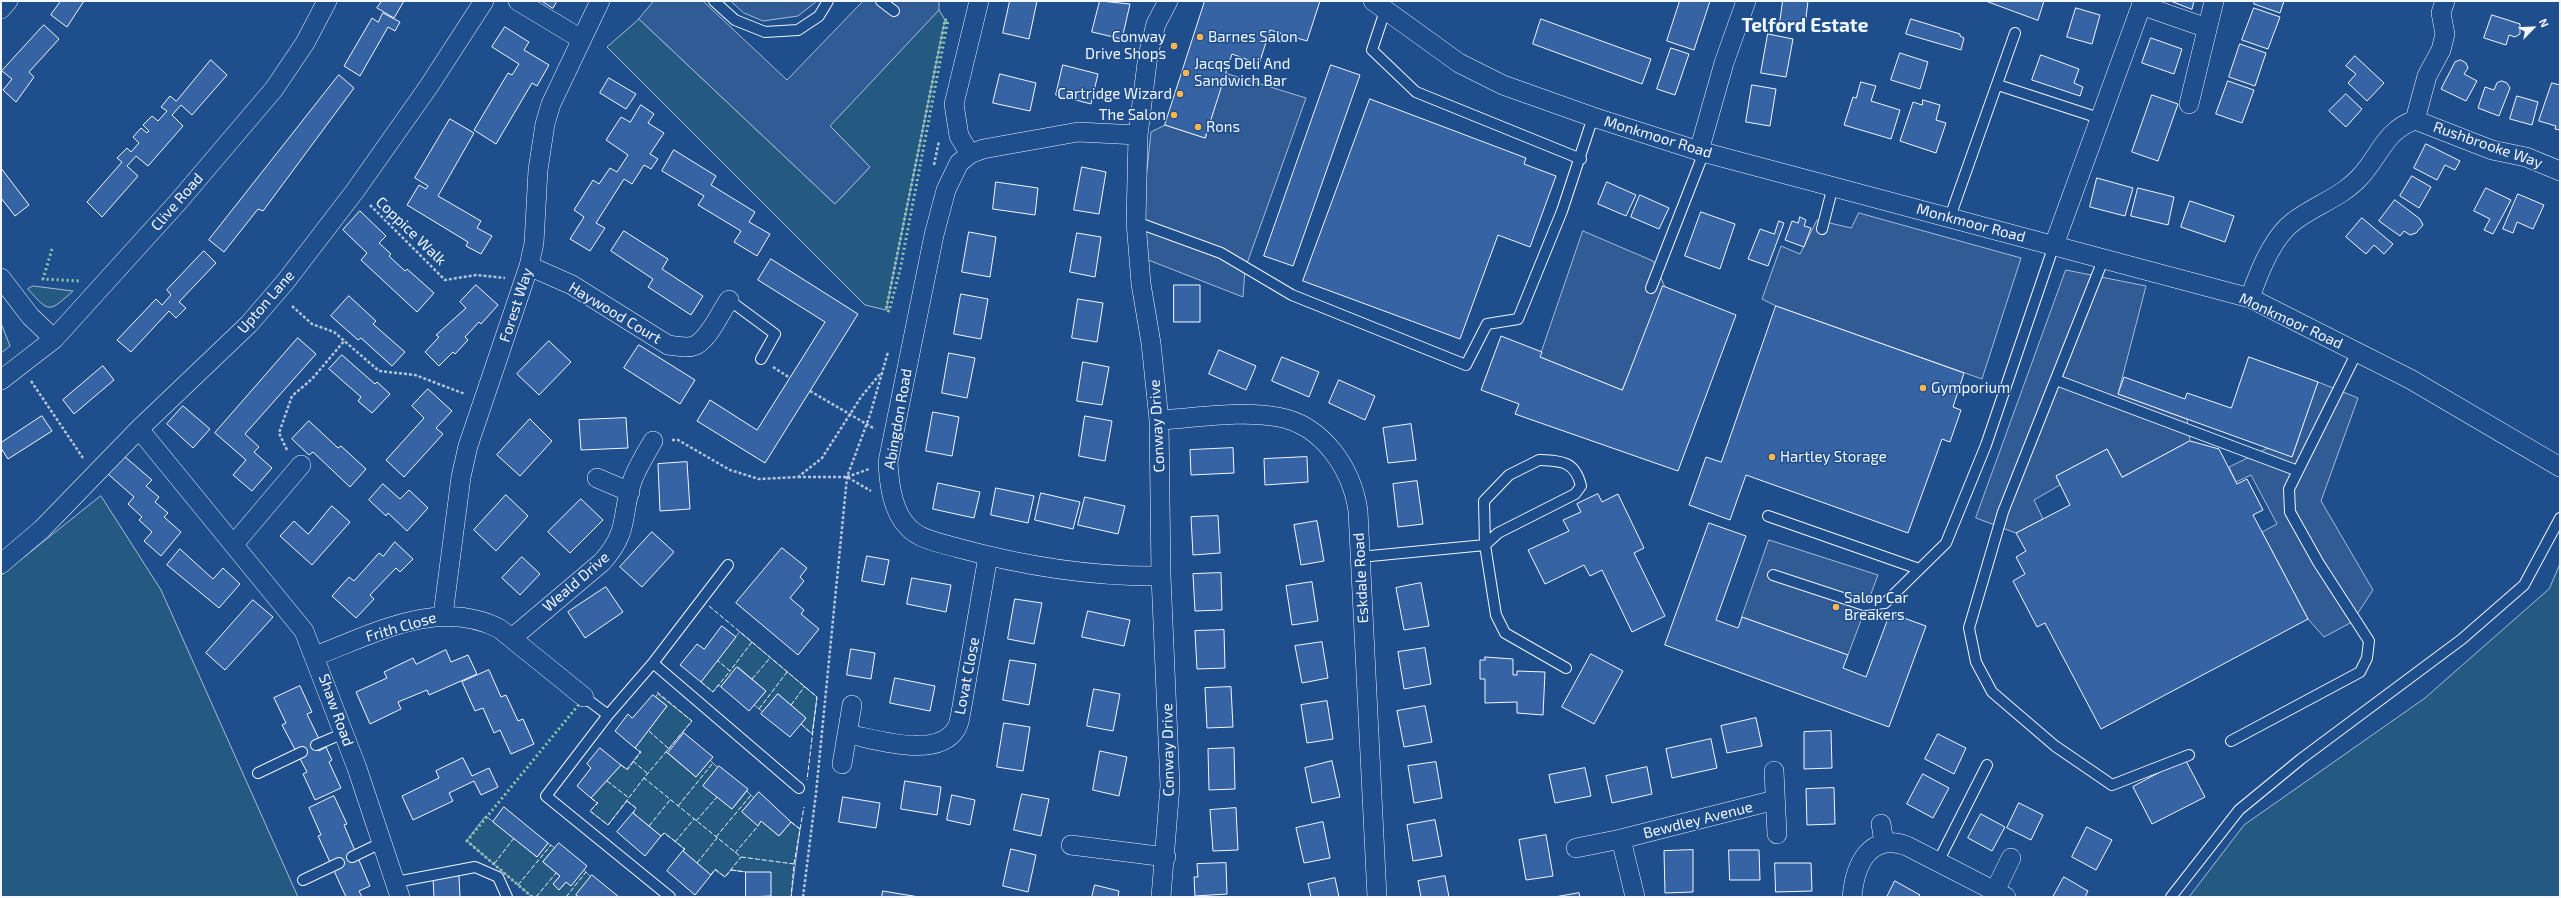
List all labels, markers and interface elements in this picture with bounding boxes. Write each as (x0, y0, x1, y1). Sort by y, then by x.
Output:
north arrow (2513, 8, 2553, 48)
district label: Telford Estate (1742, 15, 1868, 37)
text: N (2537, 17, 2552, 29)
place label: Conway Drive Shops (1085, 28, 1166, 63)
place label: Barnes Salon (1208, 28, 1298, 46)
marker: Barnes Salon (1195, 32, 1205, 42)
marker: Conway Drive Shops (1169, 41, 1179, 51)
place label: Jacqs Deli And Sandwich Bar (1194, 55, 1290, 90)
marker: Jacqs Deli And Sandwich Bar (1181, 68, 1191, 78)
place label: Cartridge Wizard (1057, 85, 1172, 103)
marker: Cartridge Wizard (1175, 89, 1185, 99)
place label: The Salon (1099, 106, 1166, 124)
marker: The Salon (1169, 110, 1179, 120)
street label: Monkmoor Road (1602, 112, 1714, 162)
place label: Rons (1206, 118, 1240, 136)
street label: Rushbrooke Way (2431, 118, 2545, 172)
marker: Rons (1193, 122, 1203, 132)
street label: Clive Road (147, 169, 207, 235)
street label: Coppice Walk (372, 193, 450, 269)
street label: Monkmoor Road (1915, 200, 2027, 246)
street label: Forest Way (496, 266, 536, 344)
street label: Upton Lane (234, 267, 298, 337)
street label: Haywood Court (565, 278, 665, 348)
street label: Monkmoor Road (2236, 289, 2346, 353)
street label: Abingdon Road (880, 367, 916, 471)
street label: Conway Drive (1146, 379, 1168, 473)
place label: Gymporium (1931, 379, 2010, 397)
marker: Gymporium (1918, 383, 1928, 393)
place label: Hartley Storage (1780, 448, 1887, 466)
marker: Hartley Storage (1767, 452, 1777, 462)
street label: Eskdale Road (1350, 532, 1372, 624)
street label: Weald Drive (539, 548, 613, 616)
place label: Salop Car Breakers (1844, 589, 1908, 624)
marker: Salop Car Breakers (1831, 602, 1841, 612)
street label: Frith Close (364, 608, 438, 646)
street label: Lovat Close (951, 636, 983, 716)
street label: Shaw Road (315, 671, 357, 749)
street label: Conway Drive (1158, 703, 1178, 797)
street label: Bewdley Avenue (1641, 798, 1755, 842)

